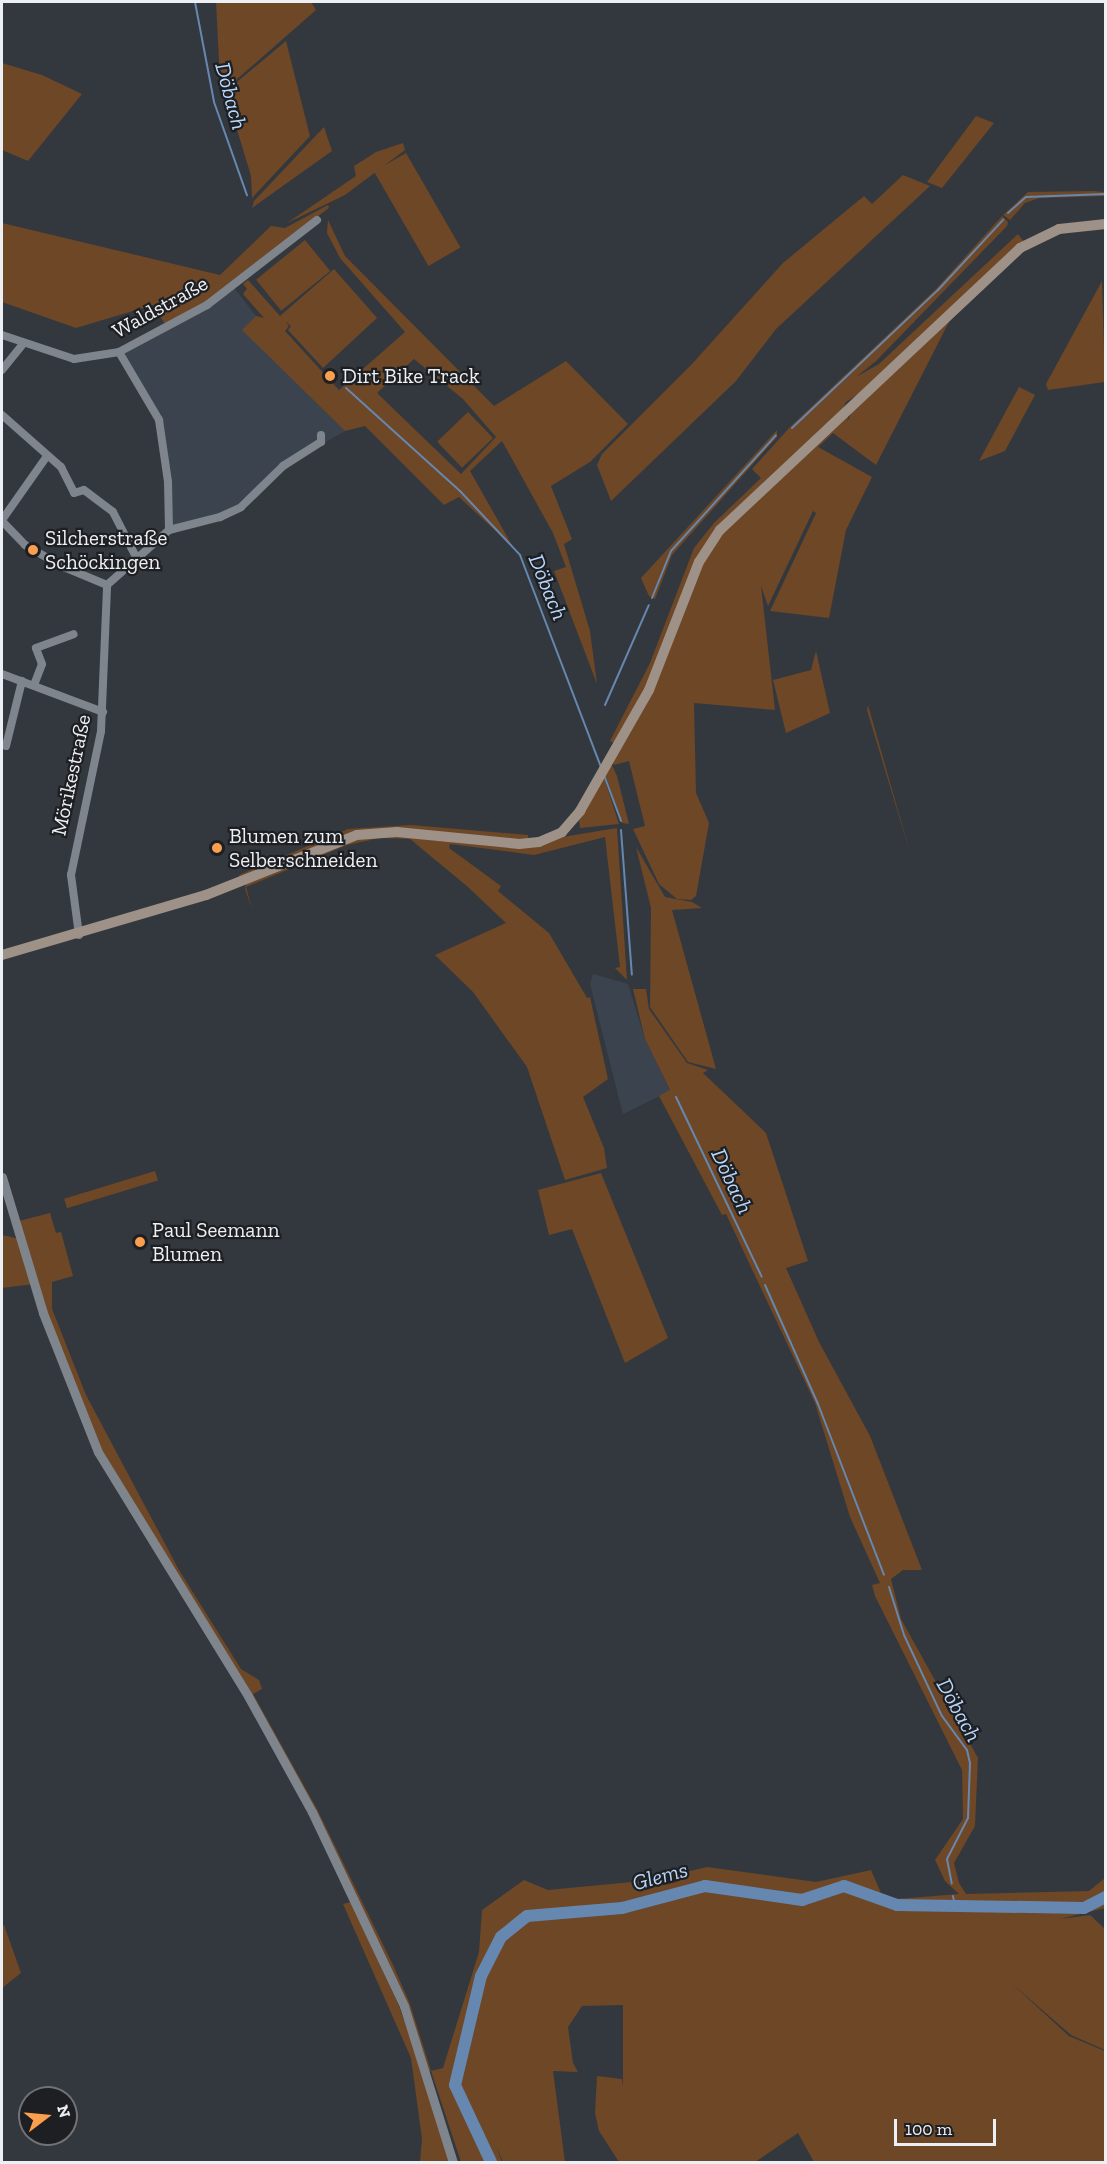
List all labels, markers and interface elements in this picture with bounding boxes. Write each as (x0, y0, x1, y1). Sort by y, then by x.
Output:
water label: Döbach (209, 59, 253, 133)
street label: Waldstraße (108, 270, 212, 344)
place label: Dirt Bike Track (342, 363, 480, 389)
marker: Dirt Bike Track (323, 369, 337, 383)
place label: Silcherstraße Schöckingen (45, 525, 167, 575)
marker: Silcherstraße Schöckingen (26, 543, 40, 557)
water label: Döbach (523, 550, 573, 624)
street label: Mörikestraße (46, 712, 96, 838)
place label: Blumen zum Selberschneiden (229, 823, 377, 873)
marker: Blumen zum Selberschneiden (210, 841, 224, 855)
water label: Döbach (706, 1144, 758, 1218)
place label: Paul Seemann Blumen (152, 1217, 279, 1267)
marker: Paul Seemann Blumen (133, 1235, 147, 1249)
water label: Döbach (931, 1674, 987, 1746)
water label: Glems (629, 1856, 691, 1896)
north arrow (18, 2086, 78, 2146)
text: N (53, 2103, 75, 2120)
scale bar (897, 2107, 999, 2145)
text: 100 m (905, 2118, 952, 2140)

